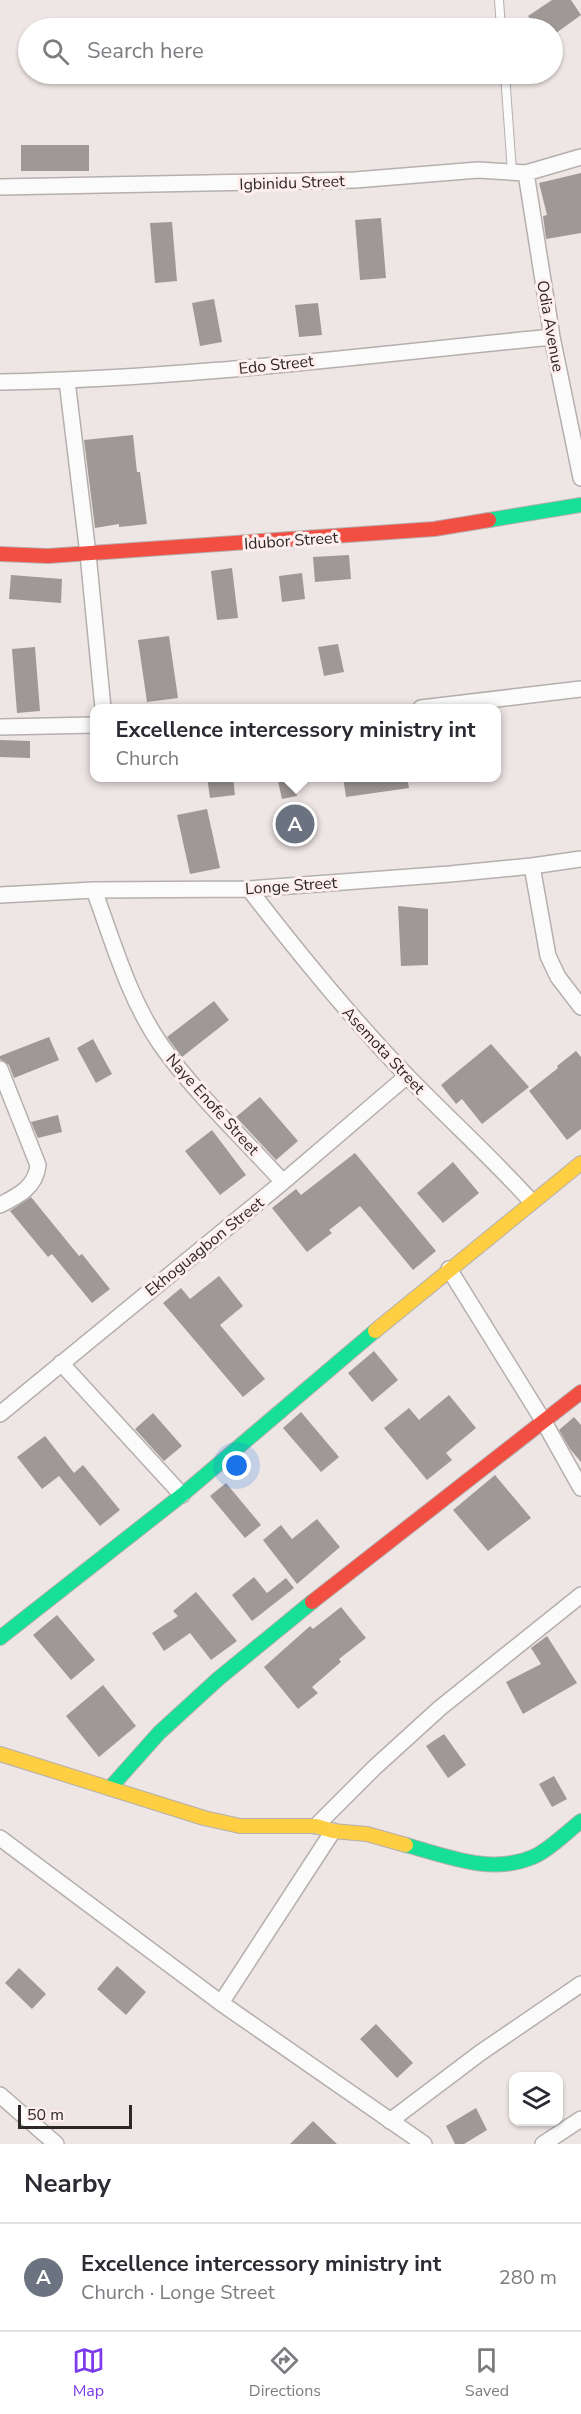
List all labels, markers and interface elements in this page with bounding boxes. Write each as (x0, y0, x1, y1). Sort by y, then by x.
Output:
search box (18, 18, 563, 84)
icon: search (39, 35, 72, 68)
text: Search here (87, 36, 204, 66)
street label: Igbinidu Street (239, 170, 345, 196)
street label: Odia Avenue (531, 279, 569, 374)
street label: Edo Street (238, 350, 315, 380)
street label: Idubor Street (243, 527, 339, 555)
popup (90, 704, 501, 782)
text: Excellence intercessory ministry int (115, 715, 476, 745)
text: Church (115, 745, 179, 772)
pin: A (276, 802, 314, 846)
street label: Longe Street (244, 872, 338, 900)
street label: Asemota Street (337, 1002, 430, 1099)
street label: Naye Enofe Street (161, 1049, 264, 1160)
street label: Ekhoguagbon Street (141, 1192, 269, 1301)
your location (222, 1451, 251, 1480)
map controls (509, 2072, 563, 2126)
button: layers (509, 2072, 563, 2126)
scale bar (18, 2102, 132, 2130)
text: 50 m (27, 2104, 64, 2126)
text: Nearby (24, 2166, 111, 2201)
text: Excellence intercessory ministry int (81, 2249, 441, 2279)
text: A (36, 2264, 51, 2291)
text: 280 m (499, 2264, 557, 2291)
text: Church · Longe Street (81, 2279, 275, 2306)
tab: Map (72, 2344, 105, 2402)
tab: Directions (249, 2344, 321, 2402)
tab: Saved (465, 2344, 509, 2402)

